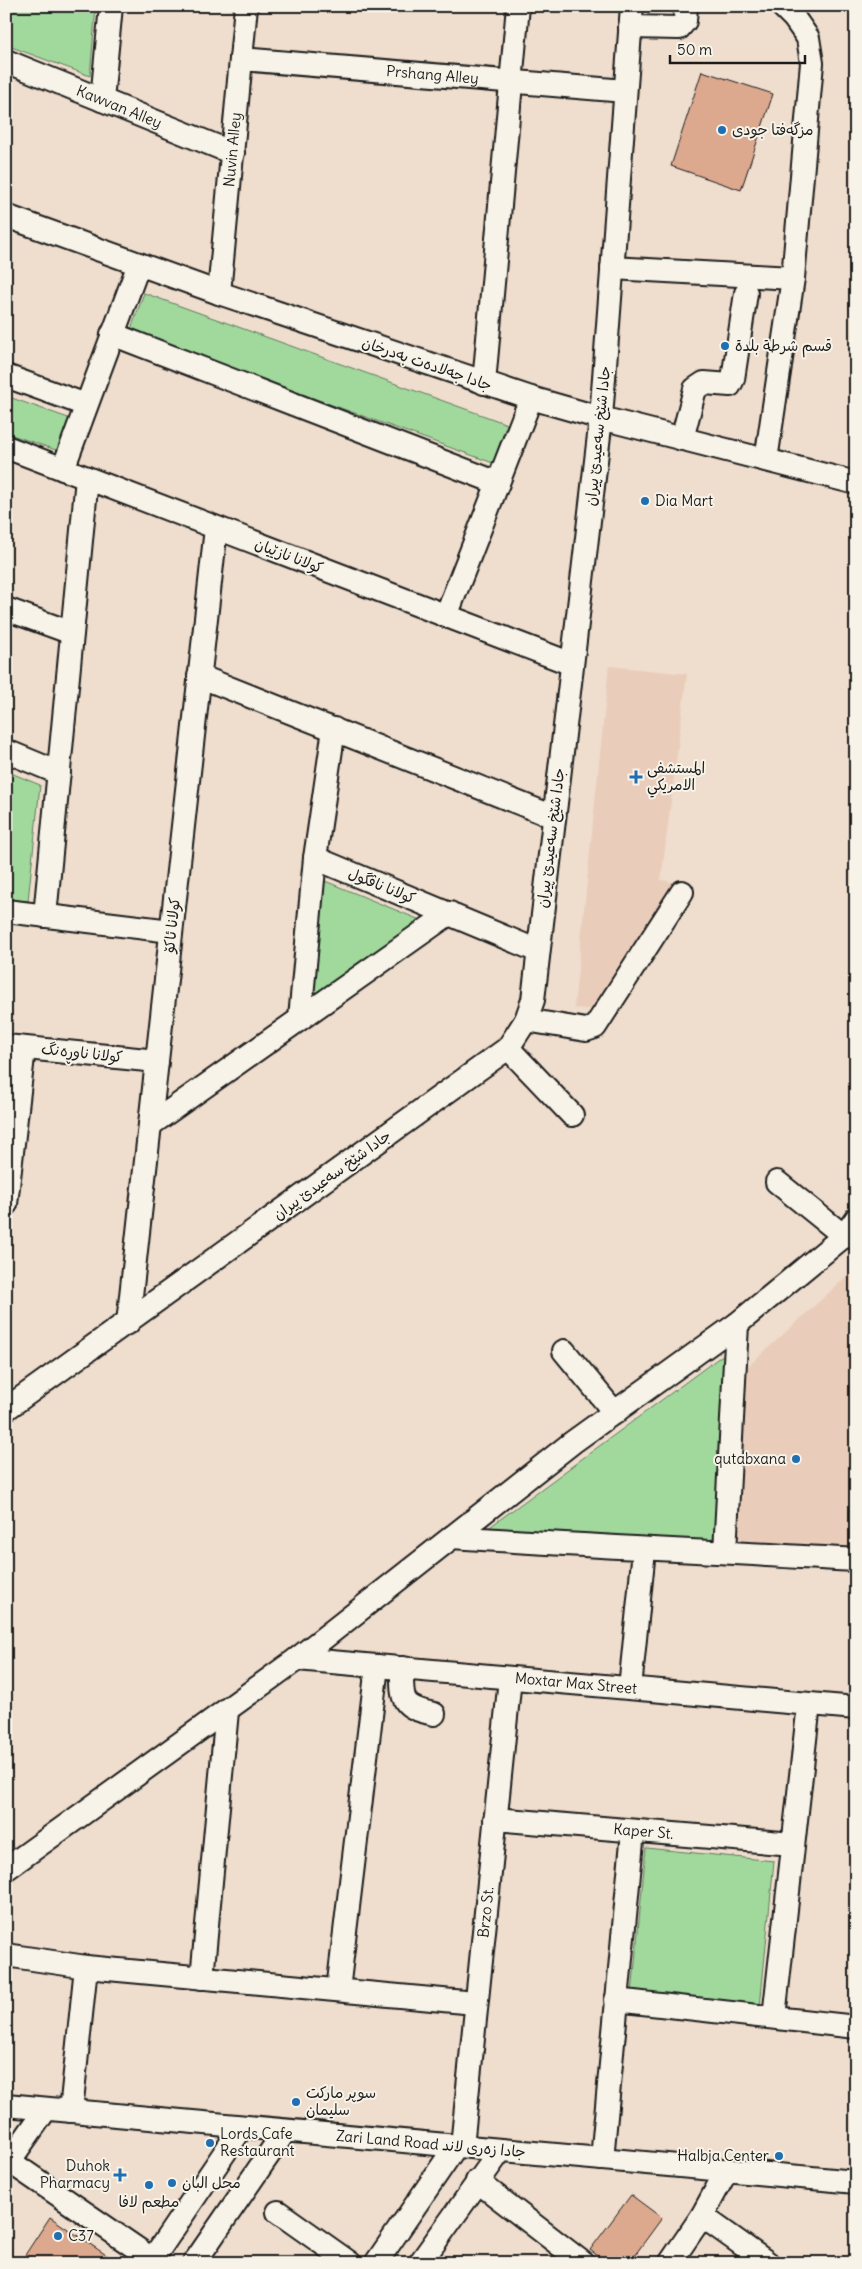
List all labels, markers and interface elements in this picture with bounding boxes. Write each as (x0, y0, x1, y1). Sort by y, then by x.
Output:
scale bar (670, 32, 804, 64)
text: 50 m (677, 40, 712, 59)
street label: Prshang Alley (385, 61, 479, 88)
street label: Kawvan Alley (74, 81, 165, 132)
street label: Nuvin Alley (219, 111, 245, 188)
place label: مزگەفتا جودی (732, 120, 814, 139)
marker: مزگەفتا جودی (716, 124, 728, 136)
street label: جادا جەلادەت بەدرخان (360, 332, 495, 395)
place label: قسم شرطة بلدة (735, 336, 832, 358)
marker: قسم شرطة بلدة (719, 340, 731, 352)
street label: جادا شێخ سەعیدێ پیران (581, 365, 615, 507)
place label: Dia Mart (655, 491, 713, 510)
marker: Dia Mart (639, 495, 651, 507)
street label: کولانا نازێیان (252, 534, 326, 578)
place label: المستشفى الامريكي (647, 758, 705, 798)
street label: جادا شێخ سەعیدێ پیران (532, 767, 570, 909)
marker: المستشفى الامريكي (629, 770, 643, 784)
street label: کولانا ناڤگول (345, 863, 419, 909)
street label: کولانا ئاکۆ (159, 896, 185, 955)
street label: کولانا ناوڕەنگ (40, 1039, 124, 1070)
street label: جادا شێخ سەعیدێ پیران (269, 1125, 395, 1225)
place label: qutabxana (714, 1449, 786, 1468)
marker: qutabxana (790, 1453, 802, 1465)
street label: Moxtar Max Street (514, 1668, 638, 1698)
street label: Kaper St. (613, 1819, 674, 1843)
street label: Brzo St. (473, 1886, 498, 1939)
place label: سوپر ماركت سليمان (306, 2083, 376, 2119)
marker: سوپر ماركت سليمان (290, 2096, 302, 2108)
place label: Lords Cafe Restaurant (220, 2124, 295, 2160)
street label: Zari Land Road جادا زەری لاند (336, 2126, 527, 2161)
marker: Lords Cafe Restaurant (204, 2137, 216, 2149)
place label: Halbja Center (677, 2146, 769, 2165)
marker: Halbja Center (773, 2150, 785, 2162)
place label: Duhok Pharmacy (40, 2156, 110, 2192)
marker: Duhok Pharmacy (114, 2169, 126, 2181)
place label: محل البان (182, 2173, 241, 2192)
marker: محل البان (166, 2177, 178, 2189)
marker: مطعم لافا (143, 2179, 155, 2191)
place label: مطعم لافا (119, 2192, 179, 2214)
place label: C37 (68, 2226, 94, 2245)
marker: C37 (52, 2230, 64, 2242)

